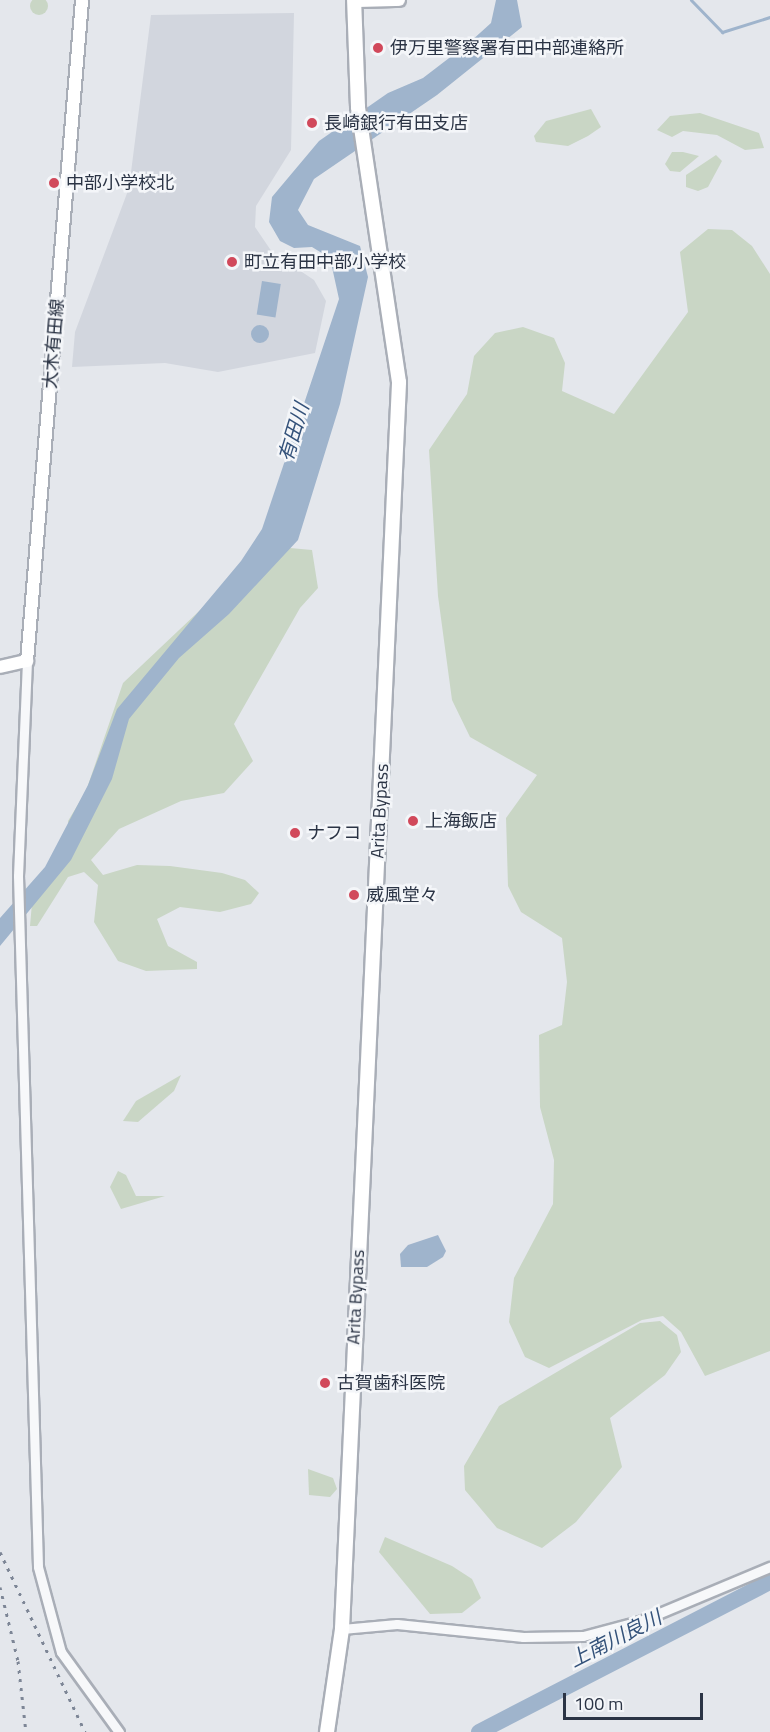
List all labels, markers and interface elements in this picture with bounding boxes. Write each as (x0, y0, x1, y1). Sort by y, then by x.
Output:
place label: 伊万里警察署有田中部連絡所 (390, 37, 624, 59)
marker: 伊万里警察署有田中部連絡所 (371, 41, 385, 55)
place label: 長崎銀行有田支店 (324, 112, 468, 134)
marker: 長崎銀行有田支店 (305, 116, 319, 130)
place label: 中部小学校北 (66, 172, 174, 194)
marker: 中部小学校北 (47, 176, 61, 190)
place label: 町立有田中部小学校 (244, 251, 406, 273)
marker: 町立有田中部小学校 (225, 255, 239, 269)
street label: 大木有田線 (39, 298, 69, 390)
water label: 有田川 (273, 400, 313, 464)
street label: Arita Bypass (367, 763, 393, 859)
place label: 上海飯店 (425, 810, 497, 832)
marker: 上海飯店 (406, 814, 420, 828)
place label: ナフコ (307, 822, 361, 844)
marker: ナフコ (288, 826, 302, 840)
place label: 威風堂々 (366, 884, 438, 906)
marker: 威風堂々 (347, 888, 361, 902)
street label: Arita Bypass (343, 1249, 369, 1345)
place label: 古賀歯科医院 (337, 1372, 445, 1394)
marker: 古賀歯科医院 (318, 1376, 332, 1390)
water label: 上南川良川 (565, 1605, 665, 1671)
scale bar (566, 1681, 706, 1719)
text: 100 m (574, 1690, 623, 1717)

